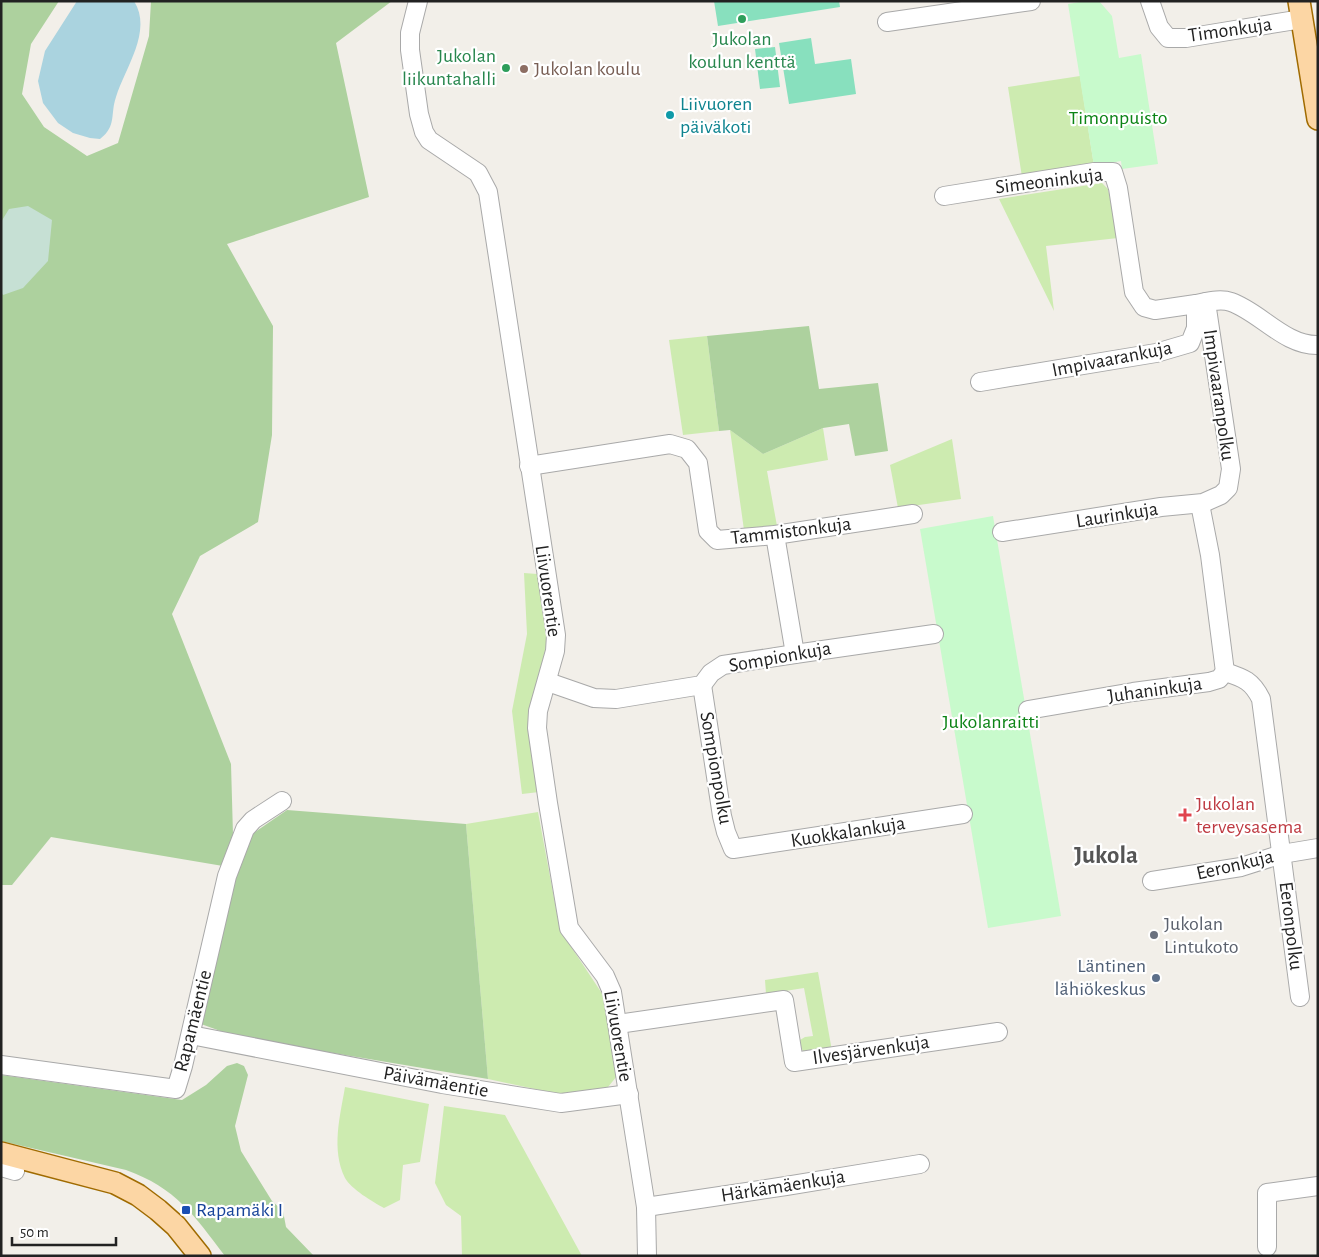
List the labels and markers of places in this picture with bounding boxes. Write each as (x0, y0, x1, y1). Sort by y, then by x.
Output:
marker: Jukolan koulun kenttä (736, 13, 748, 25)
place label: Jukolan koulun kenttä (688, 29, 796, 72)
place label: Jukolan liikuntahalli (402, 46, 496, 89)
place label: Jukolan koulu (534, 59, 640, 79)
marker: Jukolan liikuntahalli (500, 62, 512, 74)
marker: Jukolan koulu (518, 63, 530, 75)
place label: Liivuoren päiväkoti (680, 94, 752, 137)
marker: Liivuoren päiväkoti (664, 109, 676, 121)
place label: Jukolan terveysasema (1196, 794, 1302, 837)
marker: Jukolan terveysasema (1178, 808, 1192, 822)
place label: Jukolan Lintukoto (1164, 914, 1239, 957)
marker: Jukolan Lintukoto (1148, 929, 1160, 941)
place label: Läntinen lähiökeskus (1055, 956, 1146, 999)
marker: Läntinen lähiökeskus (1150, 972, 1162, 984)
place label: Rapamäki I (196, 1200, 283, 1220)
marker: Rapamäki I (180, 1204, 192, 1216)

